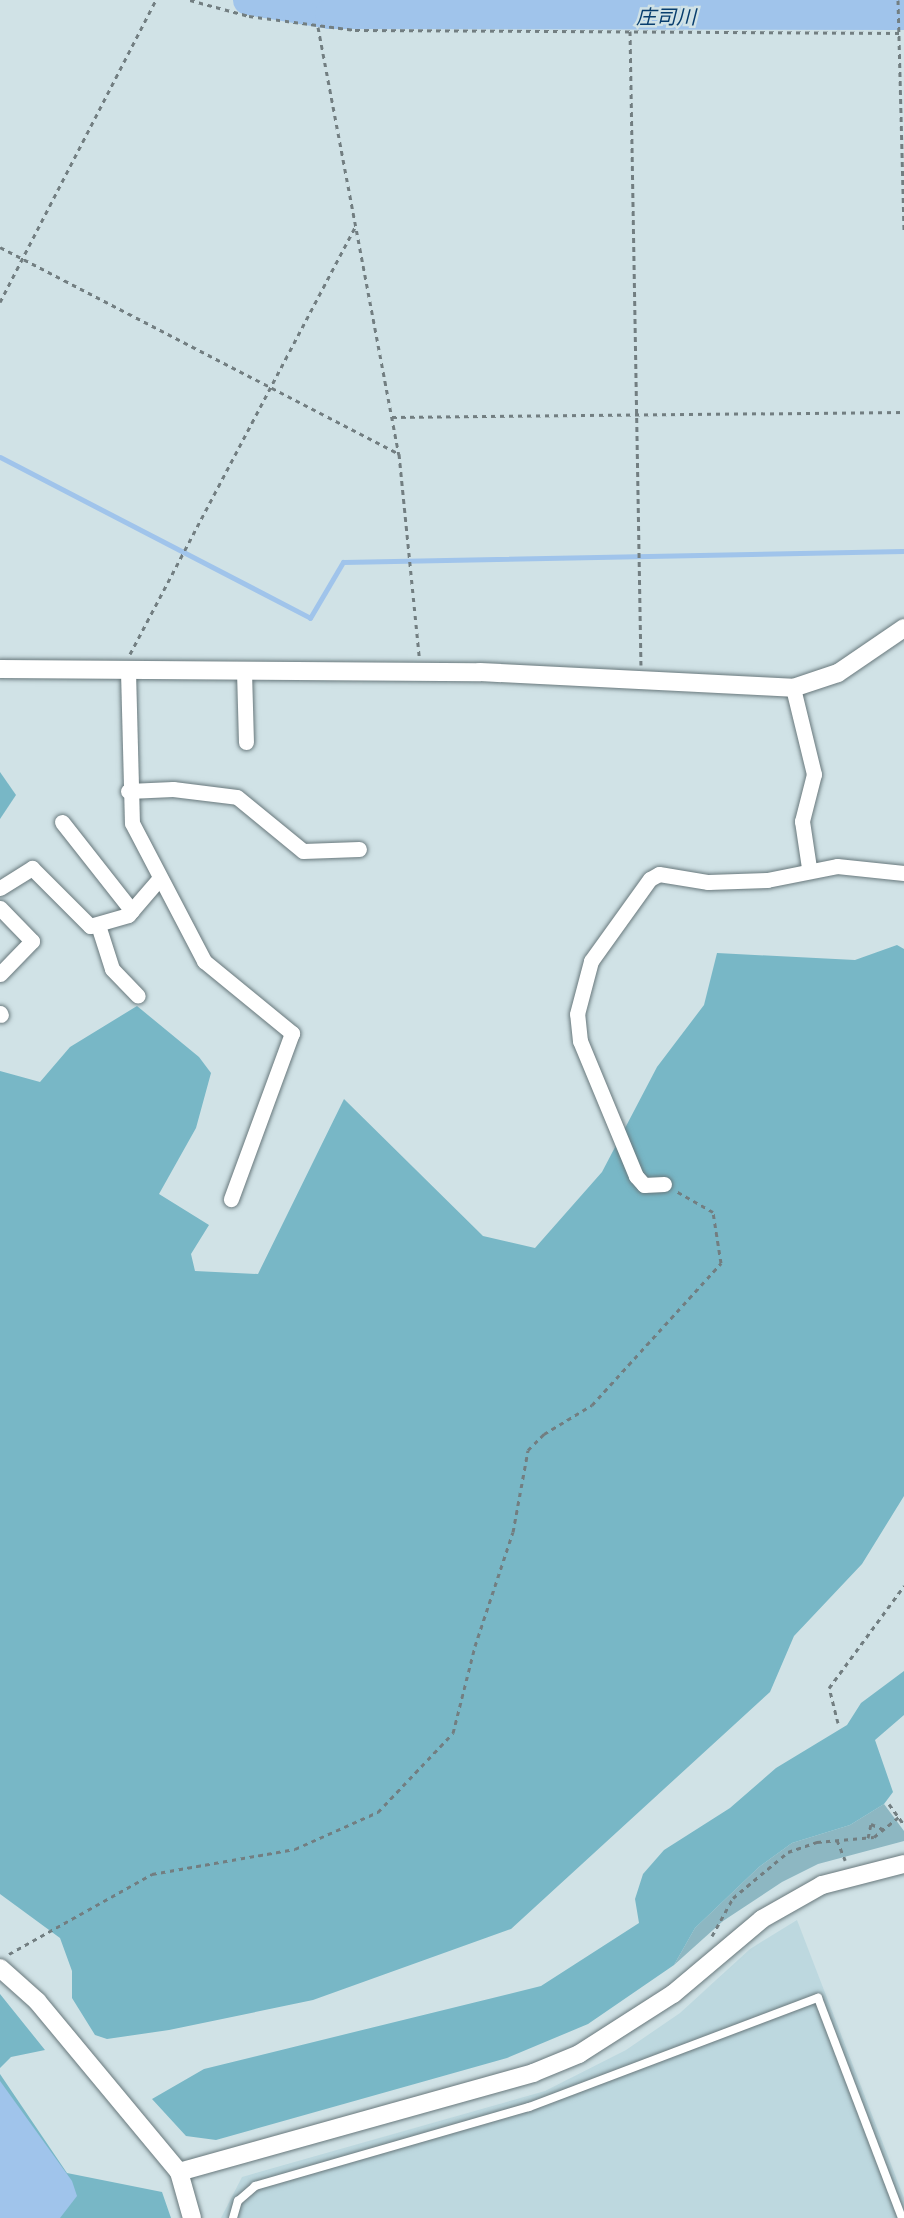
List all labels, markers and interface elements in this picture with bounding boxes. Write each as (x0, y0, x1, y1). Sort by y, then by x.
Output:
water label: 庄司川 (636, 5, 696, 29)

